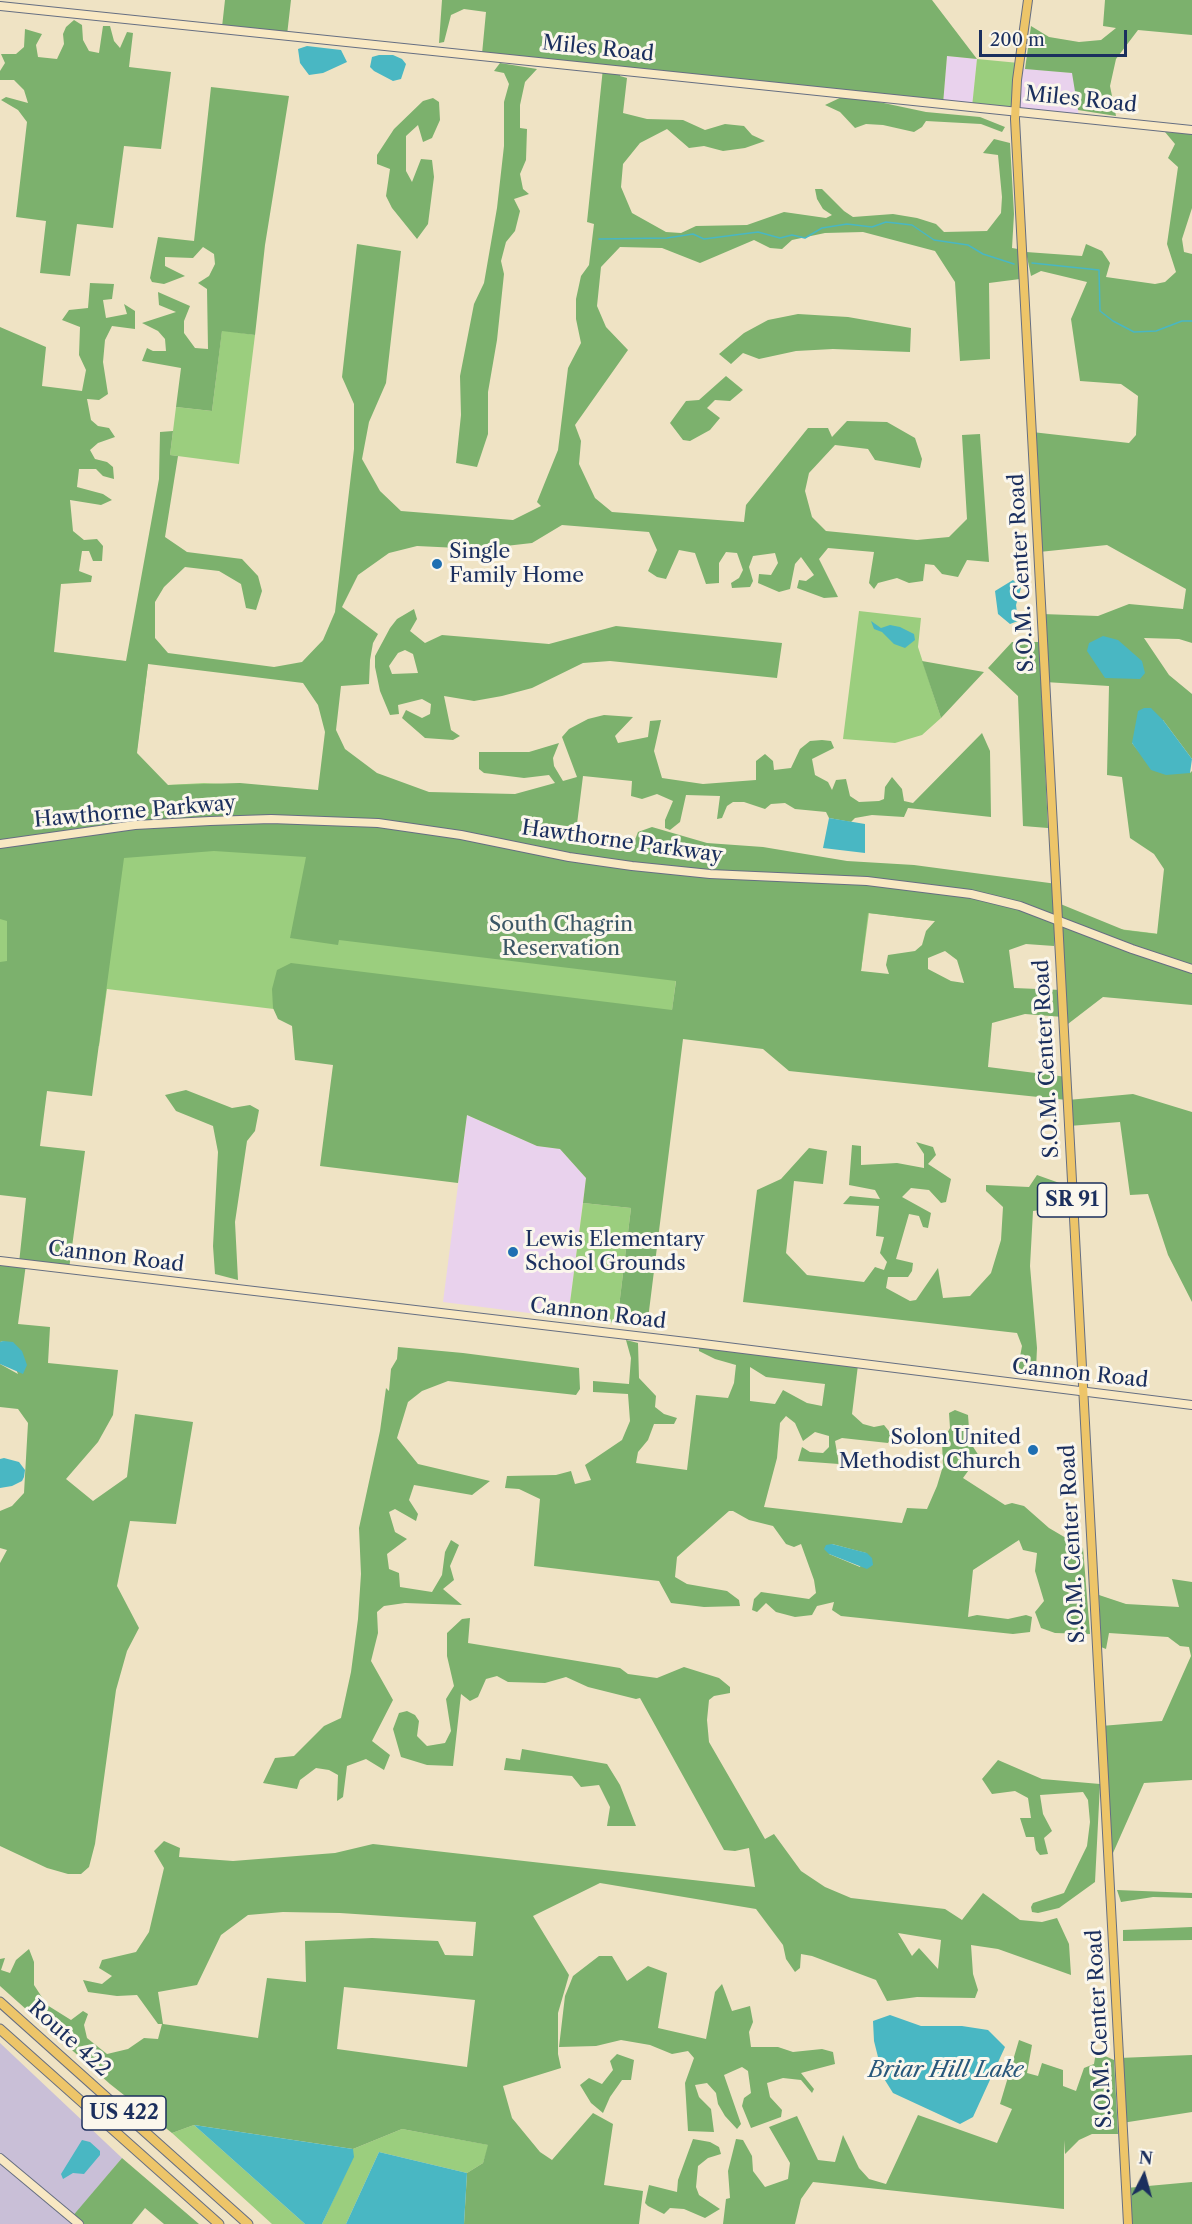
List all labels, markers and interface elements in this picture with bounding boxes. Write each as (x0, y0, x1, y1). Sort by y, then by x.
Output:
scale bar (982, 18, 1130, 56)
text: 200 m (990, 29, 1045, 51)
street label: Miles Road (541, 31, 655, 67)
street label: Miles Road (1024, 82, 1138, 118)
street label: S.O.M. Center Road (1004, 473, 1040, 673)
place label: Single Family Home (449, 539, 584, 589)
marker: Single Family Home (430, 557, 444, 571)
street label: Hawthorne Parkway (33, 791, 237, 833)
street label: Hawthorne Parkway (520, 815, 724, 869)
park label: South Chagrin Reservation (489, 912, 633, 962)
street label: S.O.M. Center Road (1029, 959, 1065, 1159)
road number: SR 91 (1038, 1183, 1106, 1217)
place label: Lewis Elementary School Grounds (525, 1227, 705, 1277)
street label: Cannon Road (46, 1236, 186, 1278)
marker: Lewis Elementary School Grounds (506, 1245, 520, 1259)
street label: Cannon Road (528, 1293, 668, 1335)
street label: Cannon Road (1011, 1354, 1149, 1394)
place label: Solon United Methodist Church (839, 1425, 1021, 1475)
marker: Solon United Methodist Church (1026, 1443, 1040, 1457)
street label: S.O.M. Center Road (1055, 1444, 1091, 1644)
street label: S.O.M. Center Road (1082, 1929, 1118, 2129)
street label: Route 422 (23, 1995, 115, 2083)
water label: Briar Hill Lake (868, 2058, 1024, 2084)
road number: US 422 (82, 2096, 166, 2130)
north arrow (1114, 2146, 1174, 2206)
text: N (1138, 2147, 1154, 2169)

